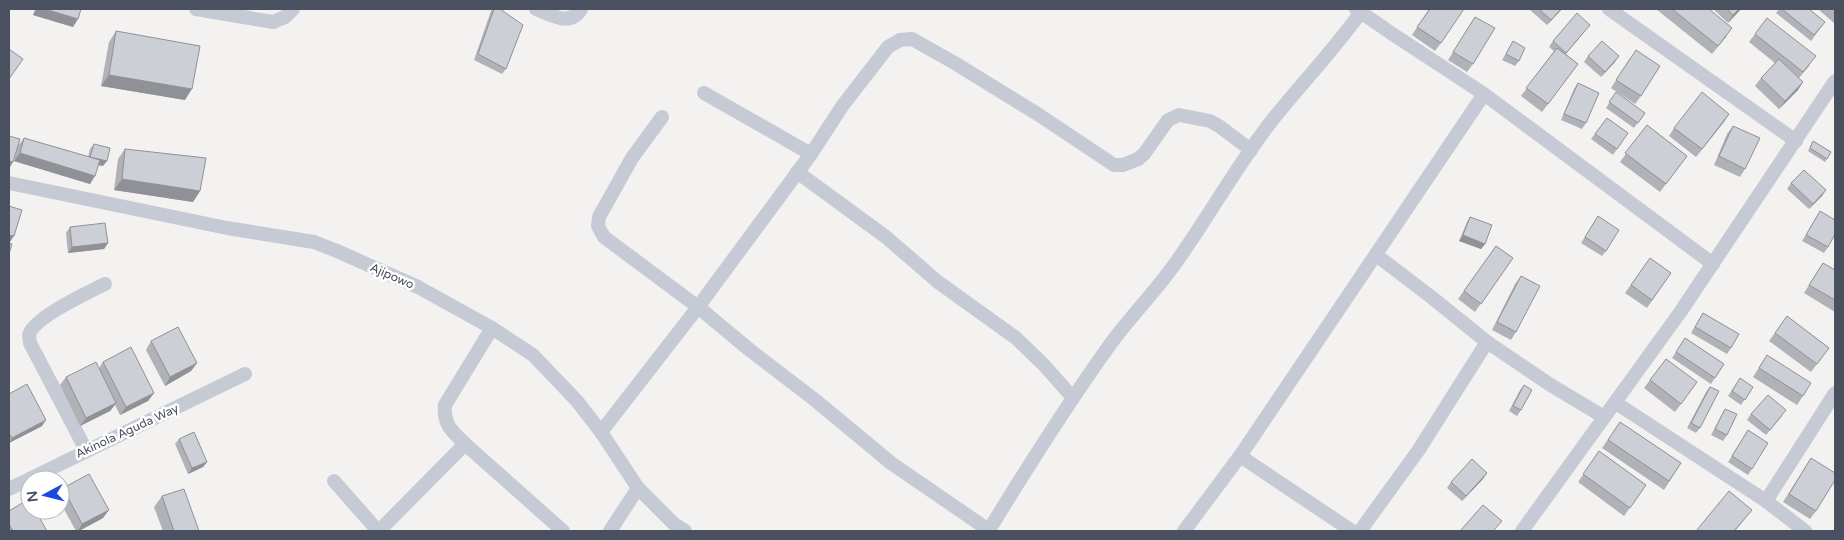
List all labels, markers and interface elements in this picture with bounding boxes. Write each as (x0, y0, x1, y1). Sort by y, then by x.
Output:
street label: Ajipowo (368, 260, 416, 292)
street label: Akinola Aguda Way (73, 401, 181, 461)
north arrow (20, 470, 70, 520)
text: N (23, 490, 42, 503)

